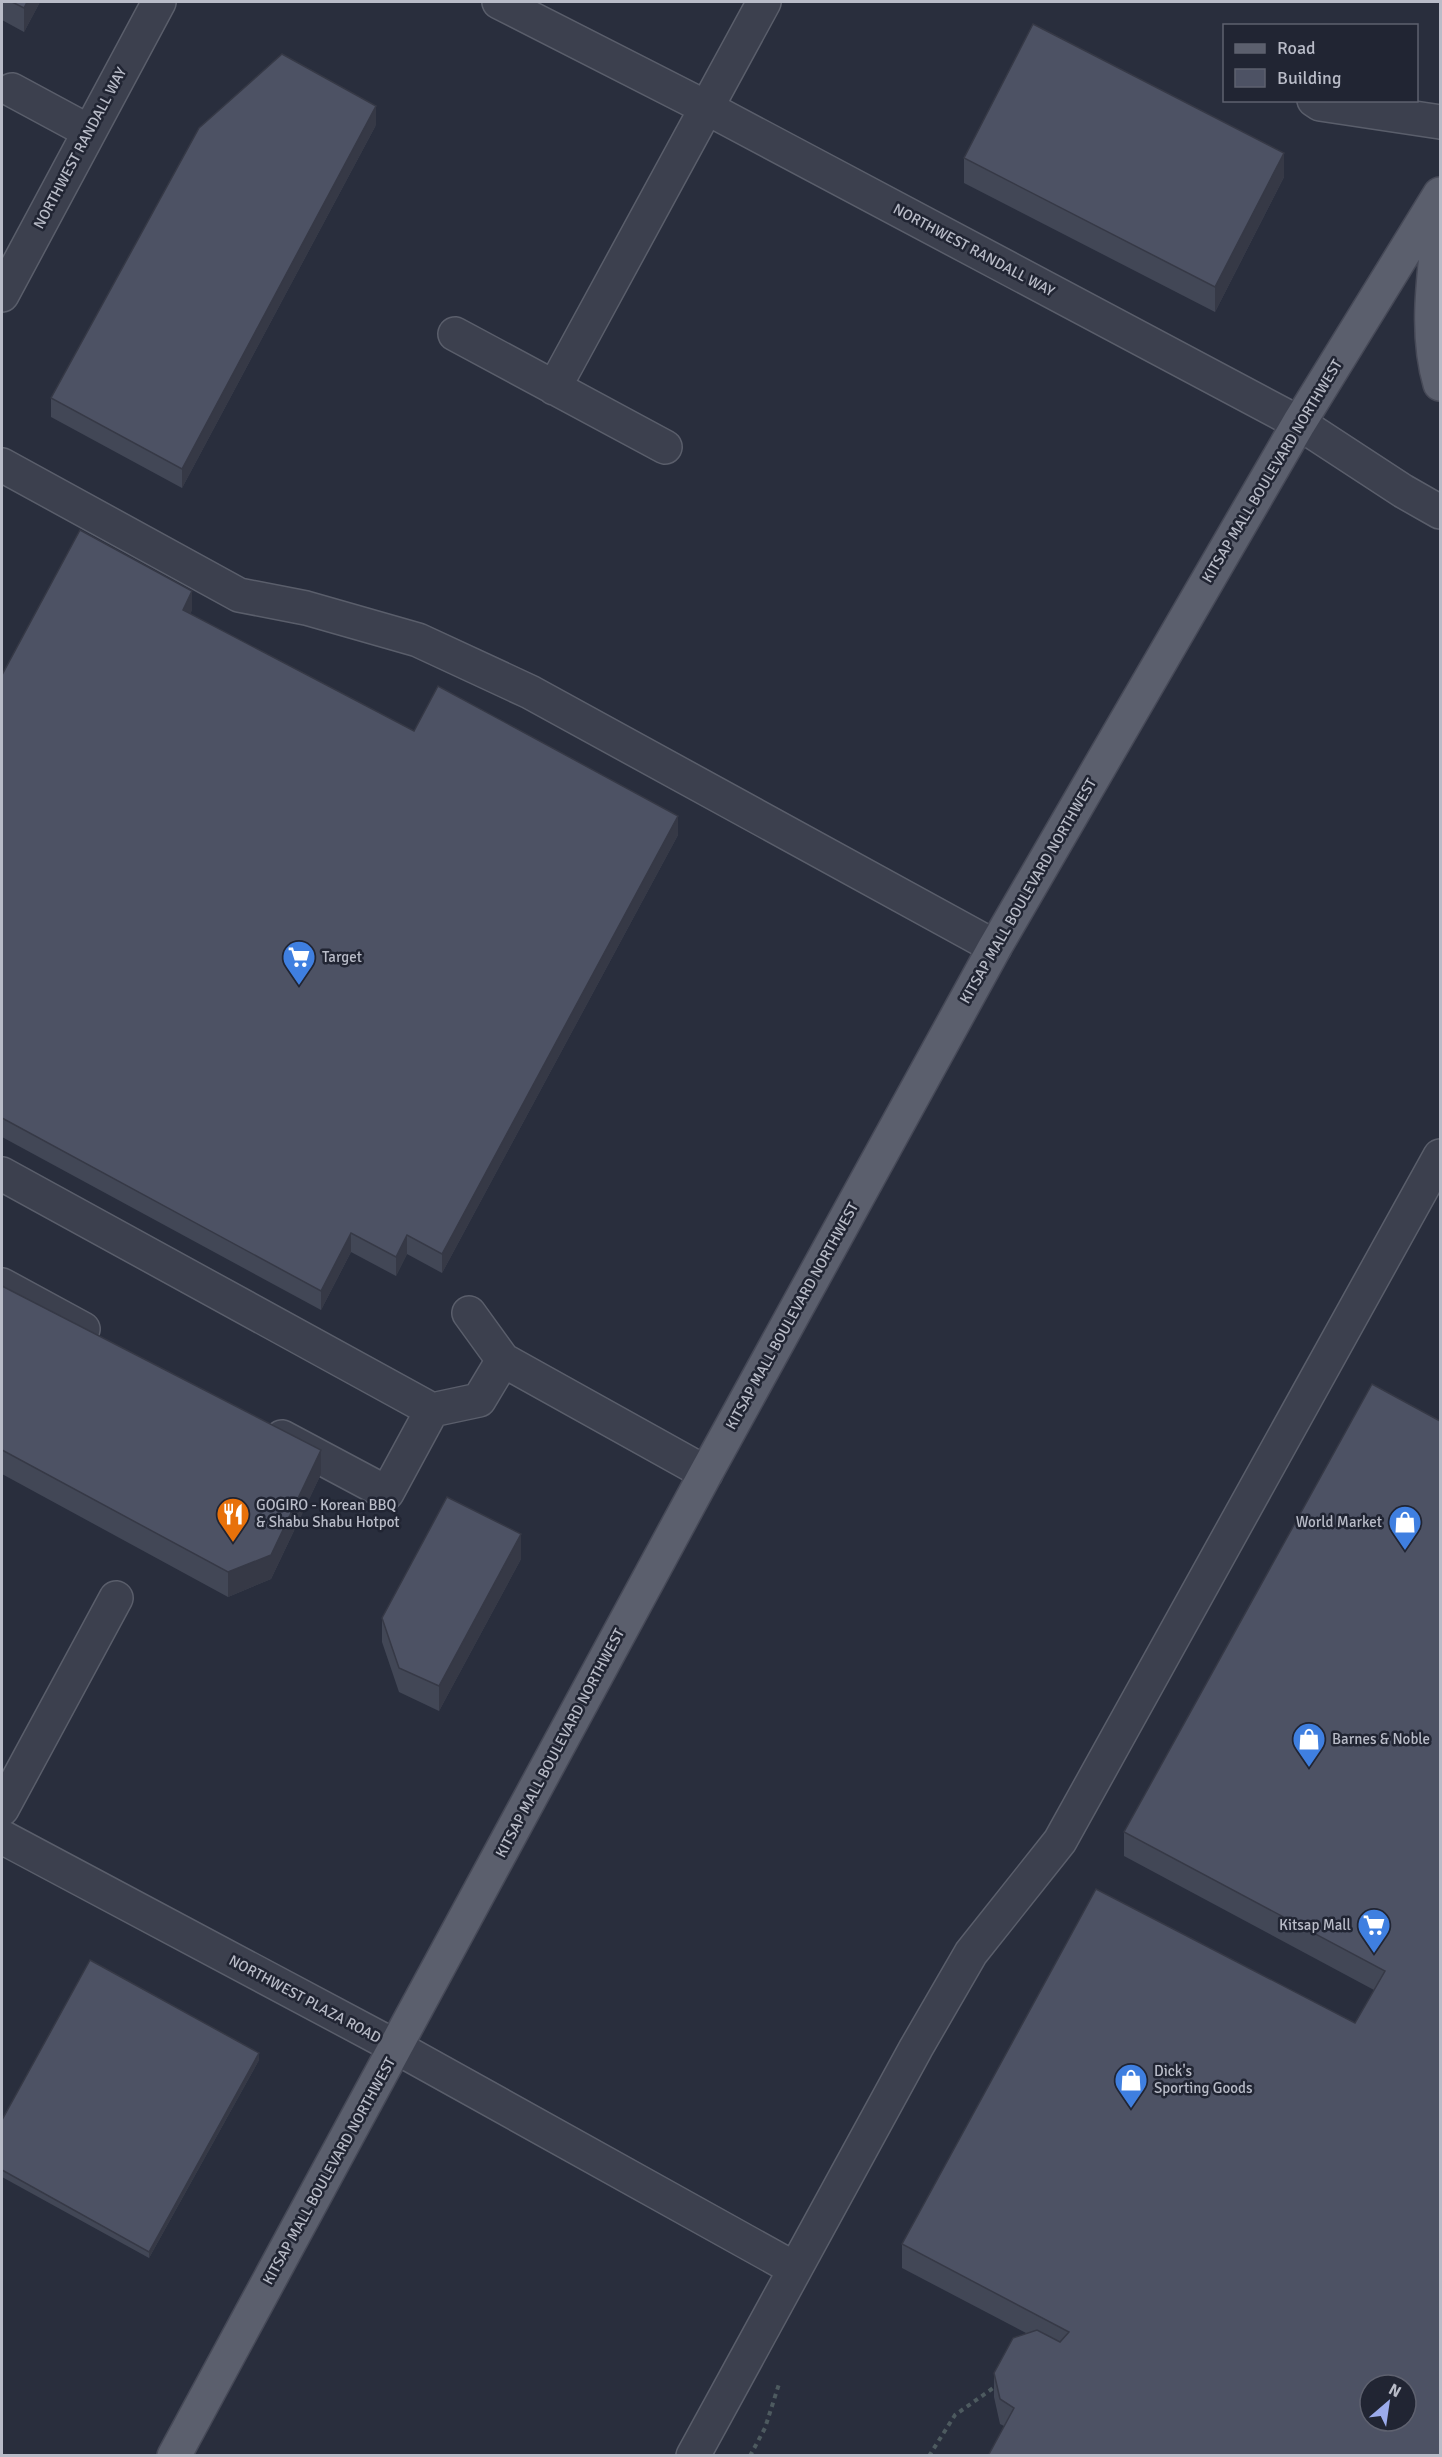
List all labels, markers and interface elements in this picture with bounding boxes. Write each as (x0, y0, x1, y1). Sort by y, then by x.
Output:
legend (1223, 24, 1418, 102)
text: Road (1277, 37, 1316, 59)
street label: NORTHWEST RANDALL WAY (30, 64, 130, 232)
text: Building (1277, 67, 1341, 89)
street label: NORTHWEST RANDALL WAY (890, 200, 1058, 300)
street label: KITSAP MALL BOULEVARD NORTHWEST (1198, 356, 1346, 586)
street label: KITSAP MALL BOULEVARD NORTHWEST (956, 775, 1100, 1007)
supermarket icon: Target (281, 939, 317, 986)
place label: Target (322, 948, 362, 966)
street label: KITSAP MALL BOULEVARD NORTHWEST (722, 1199, 862, 1433)
restaurant icon: GOGIRO - Korean BBQ & Shabu Shabu Hotpot (215, 1496, 251, 1543)
place label: GOGIRO - Korean BBQ & Shabu Shabu Hotpot (256, 1496, 400, 1531)
shop icon: World Market (1387, 1504, 1423, 1551)
place label: World Market (1296, 1513, 1382, 1531)
street label: KITSAP MALL BOULEVARD NORTHWEST (492, 1625, 629, 1861)
shop icon: Barnes & Noble (1291, 1721, 1327, 1768)
place label: Barnes & Noble (1332, 1730, 1430, 1748)
supermarket icon: Kitsap Mall (1356, 1907, 1392, 1954)
place label: Kitsap Mall (1279, 1916, 1351, 1934)
street label: NORTHWEST PLAZA ROAD (226, 1951, 384, 2047)
street label: KITSAP MALL BOULEVARD NORTHWEST (259, 2054, 399, 2288)
shop icon: Dick's Sporting Goods (1113, 2062, 1149, 2109)
place label: Dick's Sporting Goods (1154, 2062, 1253, 2097)
north arrow (1358, 2373, 1418, 2433)
text: N (1385, 2379, 1405, 2402)

